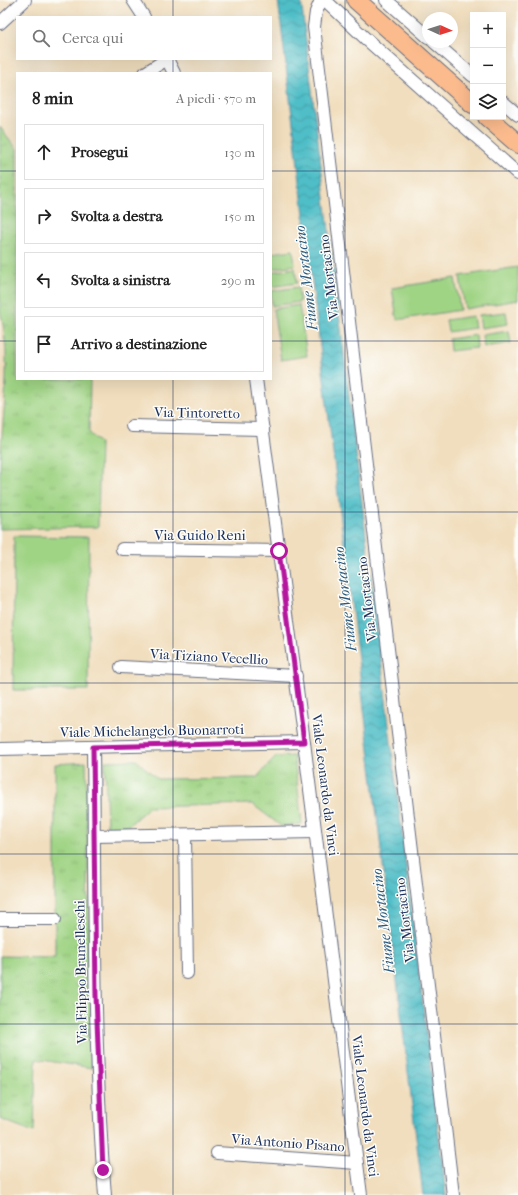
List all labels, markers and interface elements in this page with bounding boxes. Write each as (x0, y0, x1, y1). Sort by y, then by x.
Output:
north arrow (422, 12, 458, 48)
map controls (470, 12, 506, 120)
button: + (470, 12, 506, 48)
search box (16, 16, 272, 60)
icon: search (30, 27, 52, 49)
text: Cerca qui (62, 29, 123, 47)
button: − (470, 48, 506, 84)
button: layers (470, 84, 506, 120)
text: 8 min (32, 88, 73, 108)
text: A piedi · 570 m (176, 91, 256, 106)
icon: ahead (33, 141, 55, 163)
text: Prosegui (71, 143, 128, 161)
text: 130 m (224, 145, 255, 160)
icon: right (33, 205, 55, 227)
text: Svolta a destra (71, 207, 163, 225)
text: 150 m (224, 209, 255, 224)
water label: Fiume Mortacino (291, 224, 322, 333)
street label: Via Mortacino (315, 234, 343, 321)
icon: left (33, 269, 55, 291)
text: Svolta a sinistra (71, 271, 170, 289)
text: 290 m (221, 273, 255, 288)
icon: arrive (33, 333, 55, 355)
text: Arrivo a destinazione (71, 335, 207, 353)
street label: Via Tintoretto (153, 404, 240, 422)
street label: Via Guido Reni (153, 527, 246, 544)
route start (270, 542, 288, 560)
water label: Fiume Mortacino (330, 545, 361, 654)
street label: Via Mortacino (353, 556, 381, 643)
street label: Via Tiziano Vecellio (149, 645, 268, 669)
street label: Viale Leonardo da Vinci (308, 712, 342, 857)
street label: Viale Michelangelo Buonarroti (59, 721, 244, 741)
water label: Fiume Mortacino (368, 867, 399, 976)
street label: Via Mortacino (391, 877, 419, 964)
street label: Via Filippo Brunelleschi (71, 900, 91, 1045)
street label: Viale Leonardo da Vinci (348, 1033, 382, 1178)
street label: Via Antonio Pisano (230, 1130, 345, 1155)
route end (94, 1161, 112, 1179)

